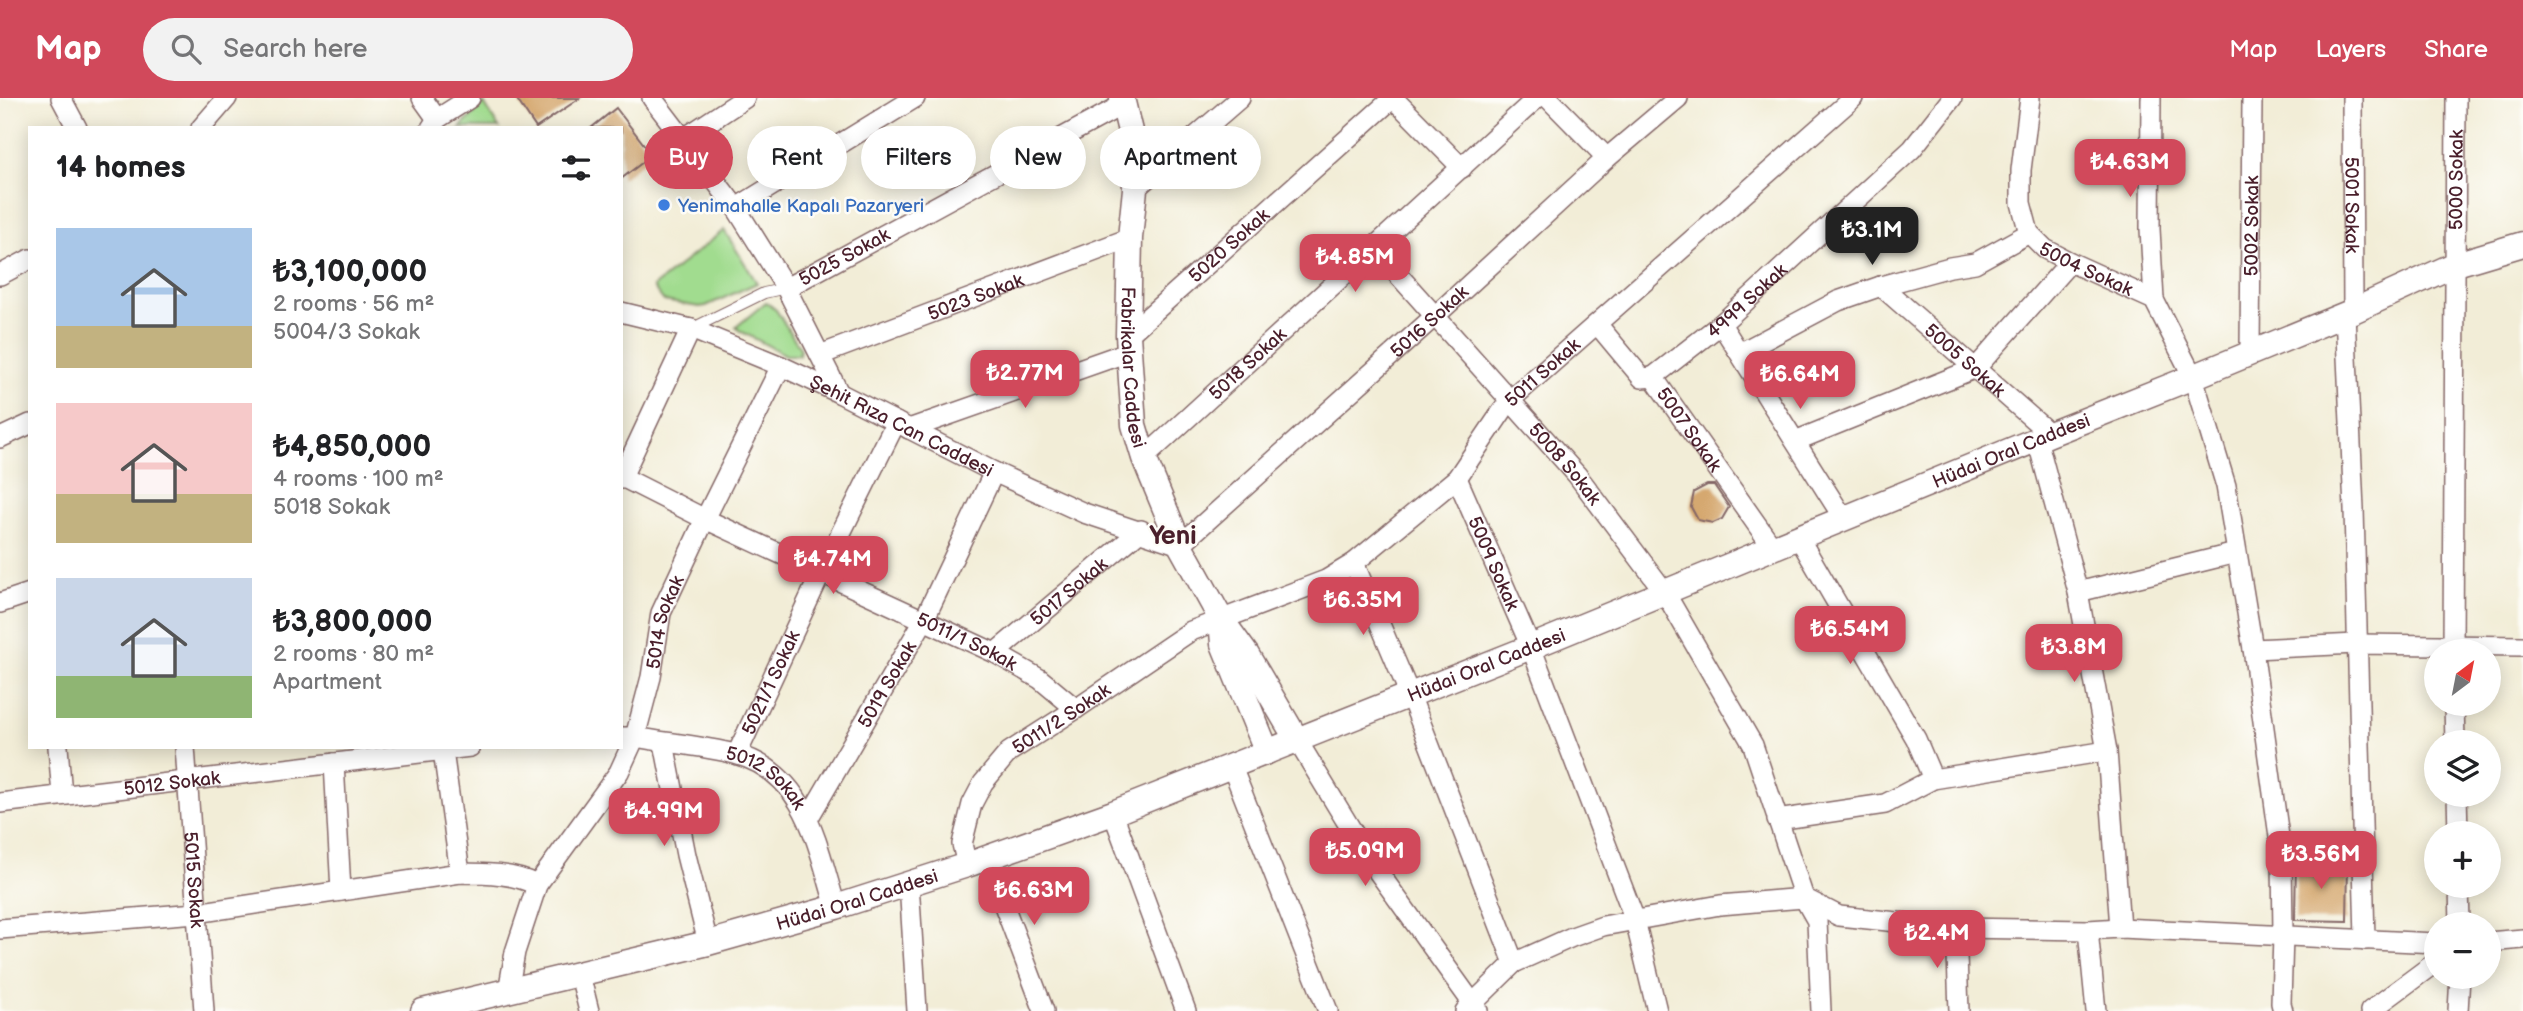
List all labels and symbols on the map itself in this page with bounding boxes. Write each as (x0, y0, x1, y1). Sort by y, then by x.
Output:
street label: 5000 Sokak (2445, 129, 2469, 230)
pin: ₺4.63M (2073, 140, 2187, 199)
street label: 5001 Sokak (2339, 157, 2363, 254)
street label: 5002 Sokak (2241, 175, 2264, 276)
place label: Yenimahalle Kapalı Pazaryeri (677, 195, 924, 218)
marker: Yenimahalle Kapalı Pazaryeri (656, 197, 672, 213)
street label: 5020 Sokak (1184, 204, 1275, 288)
pin: ₺3.1M (1823, 208, 1921, 267)
street label: 5025 Sokak (795, 223, 895, 292)
pin: ₺4.85M (1298, 234, 1412, 294)
street label: 5004 Sokak (2035, 238, 2137, 302)
street label: 4999 Sokak (1703, 259, 1793, 344)
street label: 5023 Sokak (925, 269, 1028, 326)
street label: 5016 Sokak (1386, 281, 1474, 364)
street label: Fabrikalar Caddesi (1115, 286, 1150, 451)
street label: 5005 Sokak (1919, 319, 2010, 403)
street label: 5018 Sokak (1205, 323, 1292, 406)
street label: 5011 Sokak (1500, 333, 1586, 412)
pin: ₺2.77M (968, 350, 1082, 410)
pin: ₺6.64M (1743, 352, 1857, 411)
street label: Şehit Rıza Can Caddesi (806, 371, 997, 483)
street label: 5007 Sokak (1651, 383, 1726, 477)
street label: Hüdai Oral Caddesi (1929, 409, 2094, 494)
street label: 5008 Sokak (1523, 419, 1606, 511)
street label: 5009 Sokak (1462, 513, 1524, 615)
district label: Yeni (1149, 521, 1197, 552)
pin: ₺4.74M (776, 536, 890, 596)
street label: 5017 Sokak (1026, 553, 1113, 631)
street label: 5014 Sokak (642, 571, 690, 671)
pin: ₺6.35M (1306, 578, 1420, 637)
pin: ₺6.54M (1793, 606, 1907, 666)
street label: 5011/1 Sokak (912, 608, 1021, 677)
street label: Hüdai Oral Caddesi (1404, 624, 1569, 708)
pin: ₺3.8M (2025, 624, 2123, 684)
street label: 5021/1 Sokak (738, 626, 806, 739)
street label: 5019 Sokak (854, 637, 922, 732)
north arrow (2424, 639, 2501, 716)
street label: 5011/2 Sokak (1008, 679, 1116, 760)
street label: 5012 Sokak (723, 742, 811, 815)
street label: 5012 Sokak (123, 767, 222, 801)
pin: ₺4.99M (607, 788, 721, 848)
pin: ₺5.09M (1308, 828, 1422, 888)
street label: 5015 Sokak (178, 831, 208, 929)
pin: ₺3.56M (2264, 832, 2378, 891)
street label: Hüdai Oral Caddesi (774, 865, 941, 936)
pin: ₺6.63M (977, 868, 1091, 927)
pin: ₺2.4M (1888, 910, 1986, 970)

